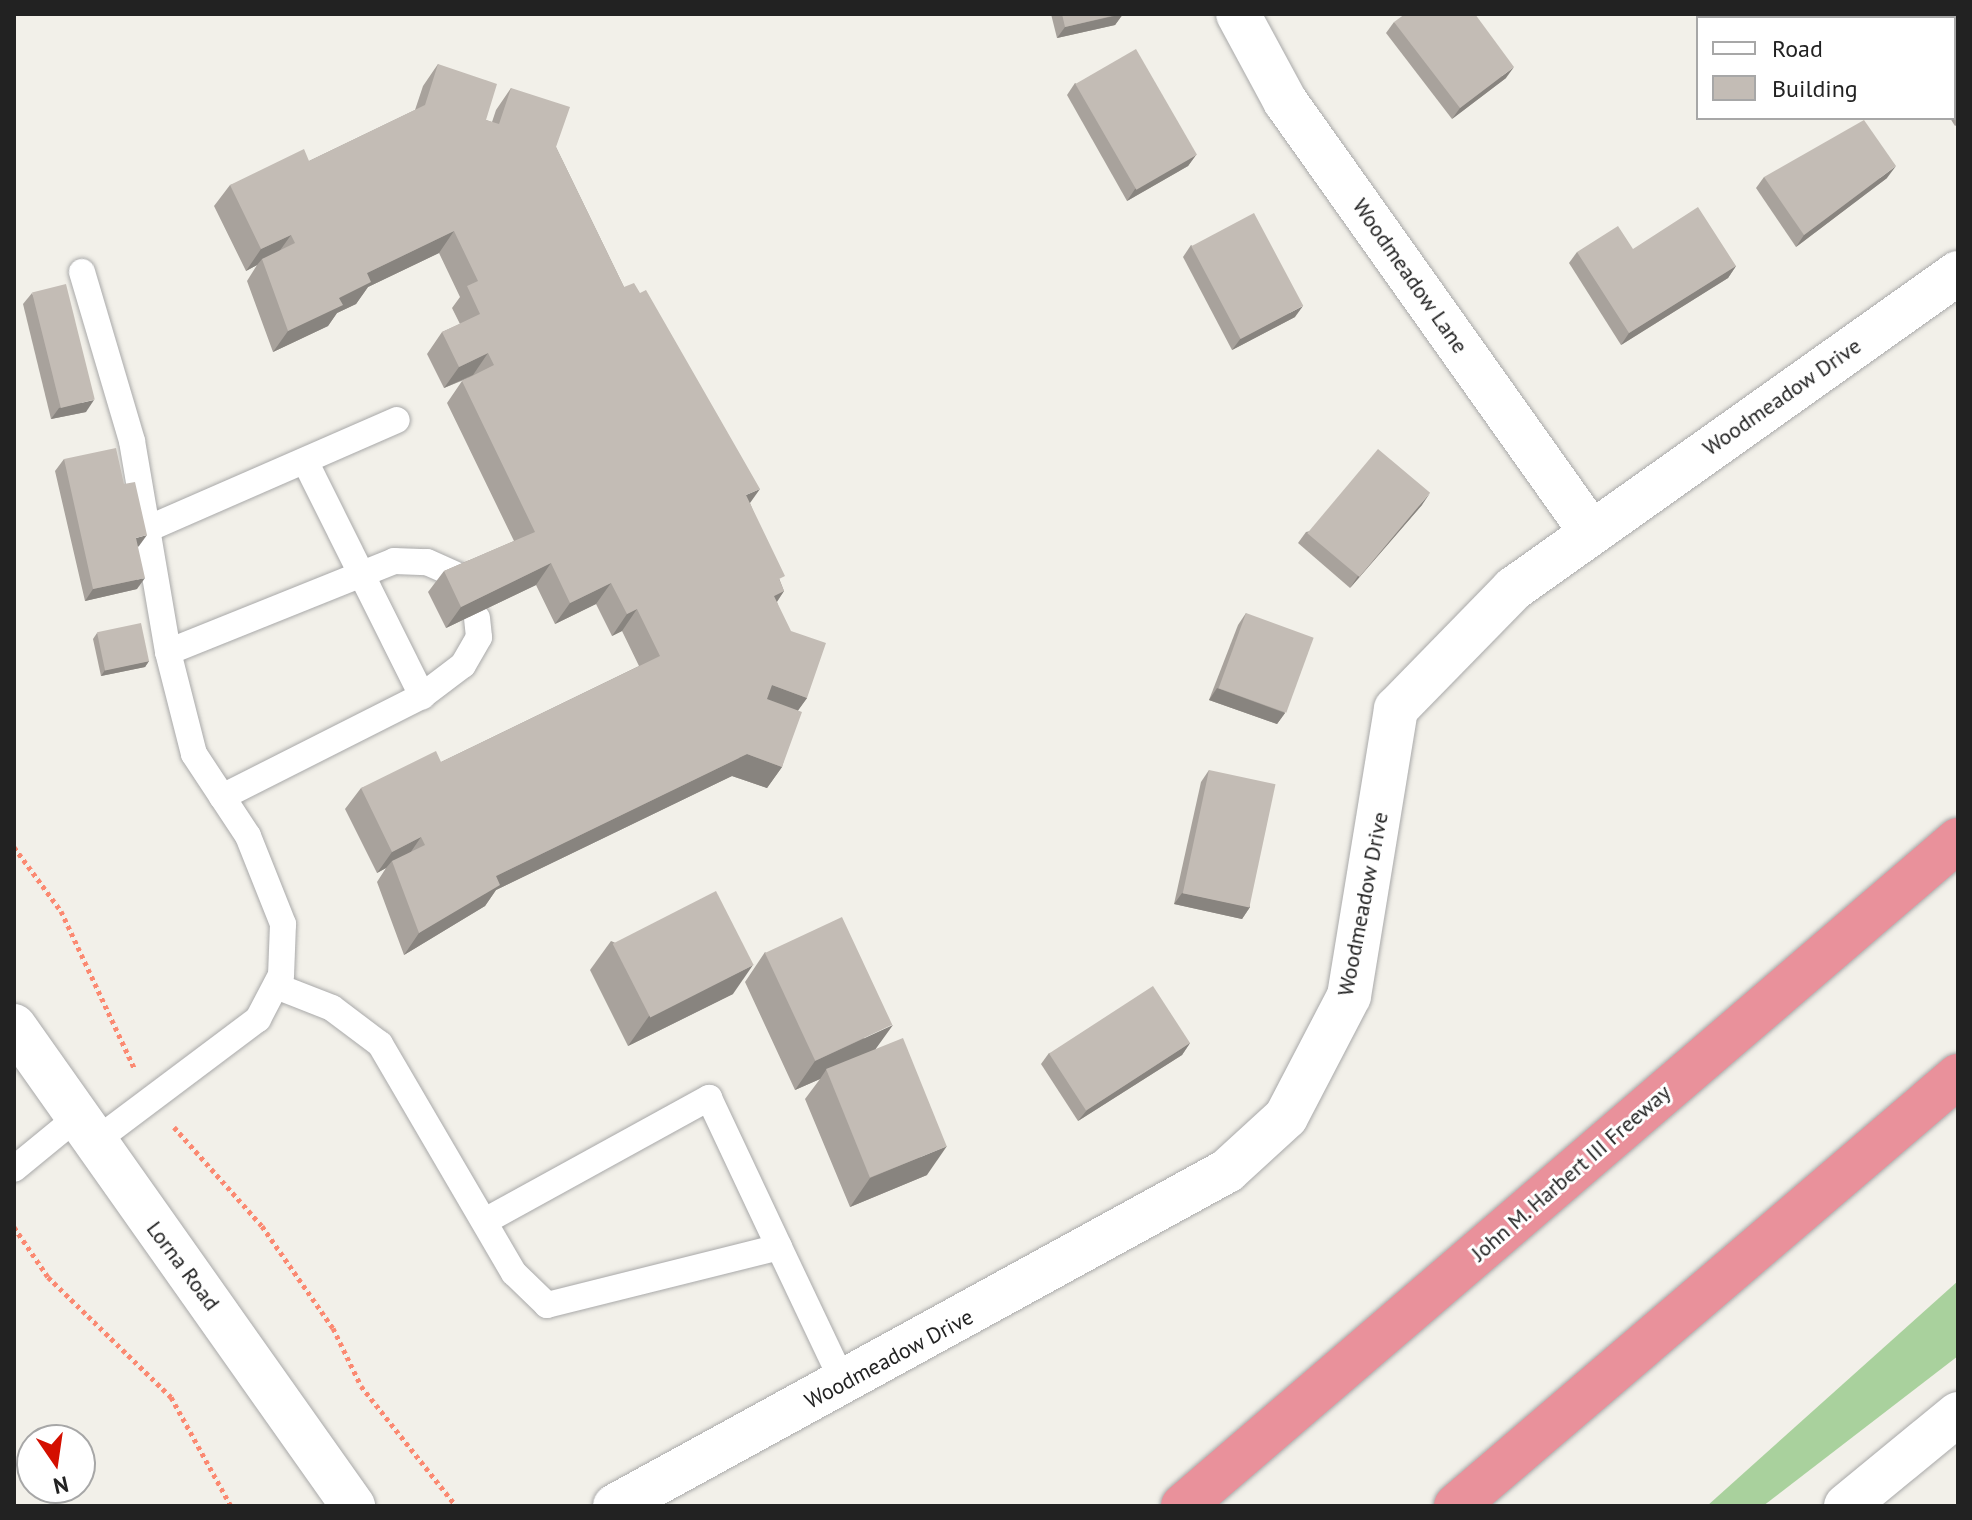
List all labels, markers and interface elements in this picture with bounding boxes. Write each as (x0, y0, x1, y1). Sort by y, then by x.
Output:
legend (1696, 16, 1956, 120)
text: Road (1772, 33, 1823, 64)
text: Building (1772, 73, 1858, 104)
street label: Woodmeadow Lane (1347, 193, 1473, 359)
street label: Woodmeadow Drive (1698, 332, 1866, 462)
street label: Woodmeadow Drive (1332, 810, 1394, 998)
street label: John M. Harbert III Freeway (1465, 1079, 1677, 1267)
street label: Lorna Road (141, 1216, 225, 1316)
street label: Woodmeadow Drive (800, 1303, 978, 1415)
north arrow (16, 1424, 96, 1504)
text: N (51, 1470, 71, 1501)

